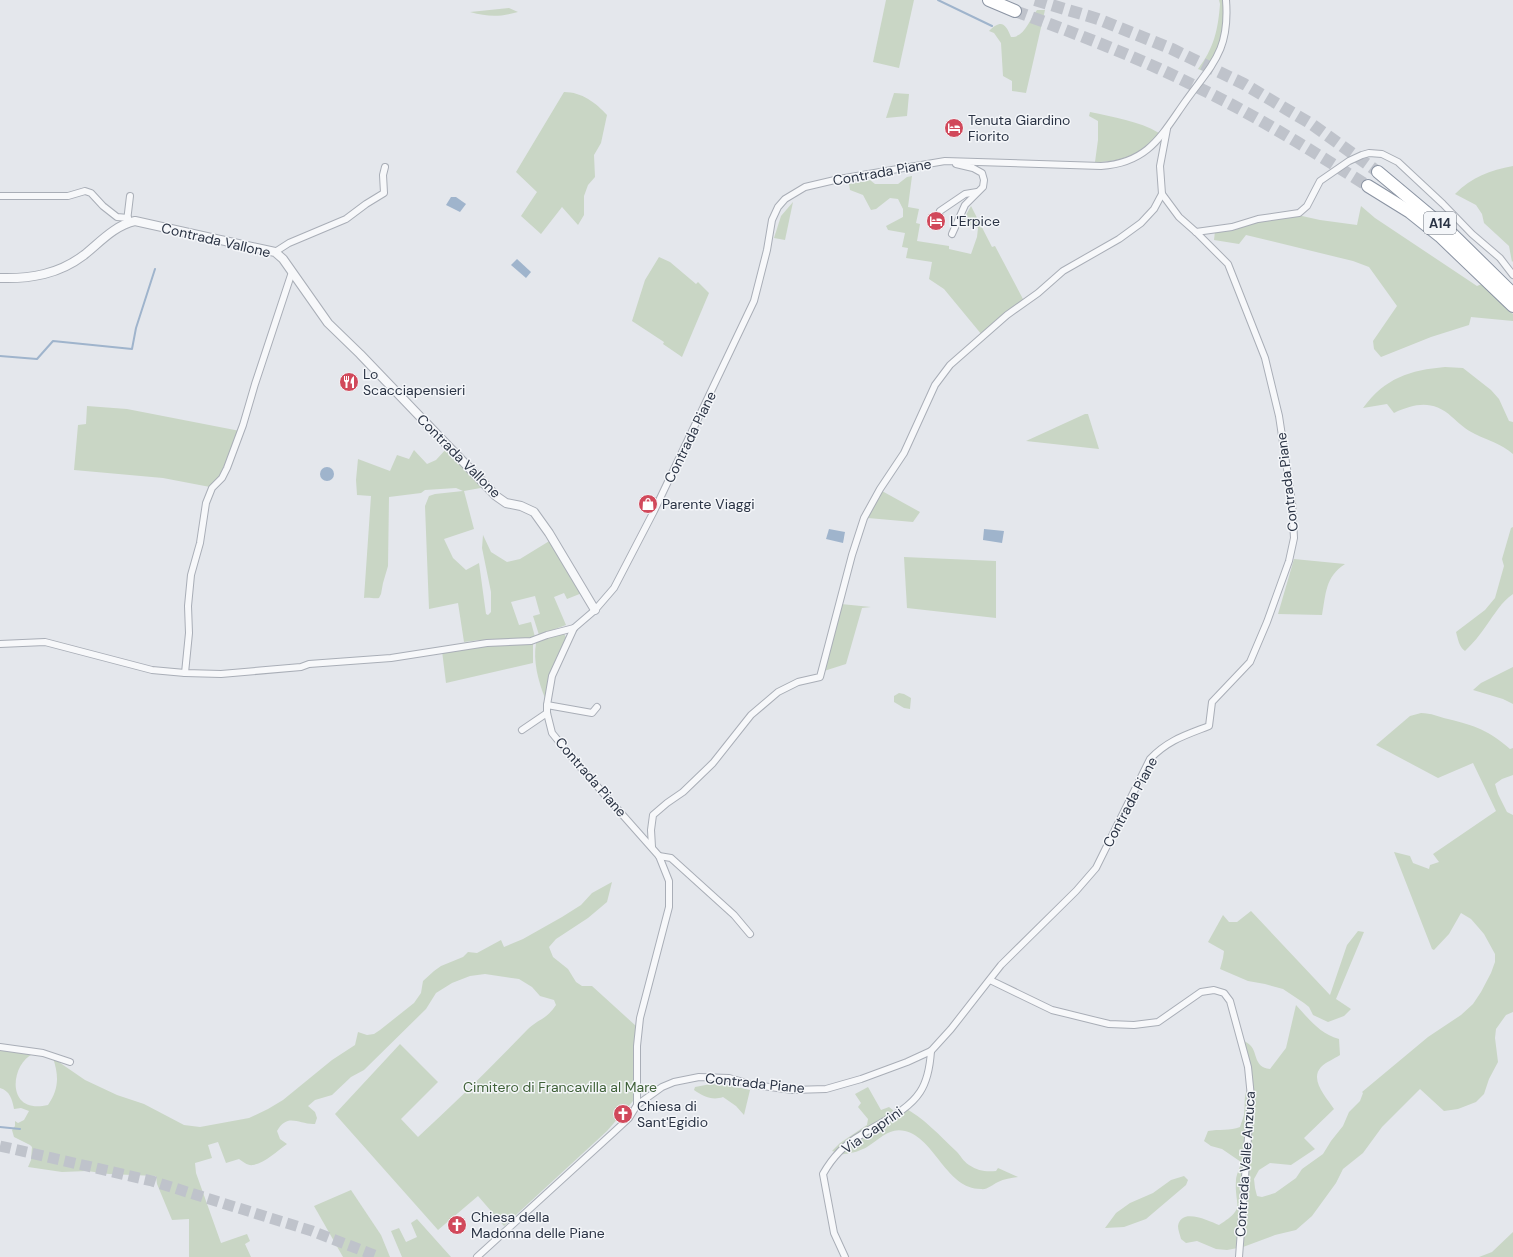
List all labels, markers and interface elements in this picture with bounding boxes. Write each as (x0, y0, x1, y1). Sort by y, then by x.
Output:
place label: Tenuta Giardino Fiorito (968, 111, 1070, 145)
hotel icon: Tenuta Giardino Fiorito (943, 117, 965, 139)
street label: Contrada Piane (831, 154, 933, 190)
hotel icon: L'Erpice (925, 210, 947, 232)
place label: L'Erpice (950, 212, 1000, 230)
road number: A14 (1424, 212, 1456, 234)
street label: Contrada Vallone (160, 219, 272, 261)
place label: Lo Scacciapensieri (363, 365, 465, 399)
restaurant icon: Lo Scacciapensieri (338, 371, 360, 393)
street label: Contrada Piane (660, 388, 720, 486)
street label: Contrada Vallone (413, 410, 505, 502)
street label: Contrada Piane (1272, 431, 1302, 533)
shop icon: Parente Viaggi (637, 493, 659, 515)
place label: Parente Viaggi (662, 495, 755, 513)
street label: Contrada Piane (551, 733, 631, 821)
street label: Contrada Piane (1099, 754, 1161, 850)
street label: Contrada Piane (704, 1069, 806, 1097)
park label: Cimitero di Francavilla al Mare (463, 1078, 657, 1096)
street label: Contrada Valle Anzuca (1231, 1090, 1259, 1238)
place label: Chiesa di Sant'Egidio (637, 1097, 708, 1131)
street label: Via Caprini (838, 1102, 906, 1158)
church icon: Chiesa di Sant'Egidio (612, 1103, 634, 1125)
place label: Chiesa della Madonna delle Piane (471, 1208, 605, 1242)
church icon: Chiesa della Madonna delle Piane (446, 1214, 468, 1236)

